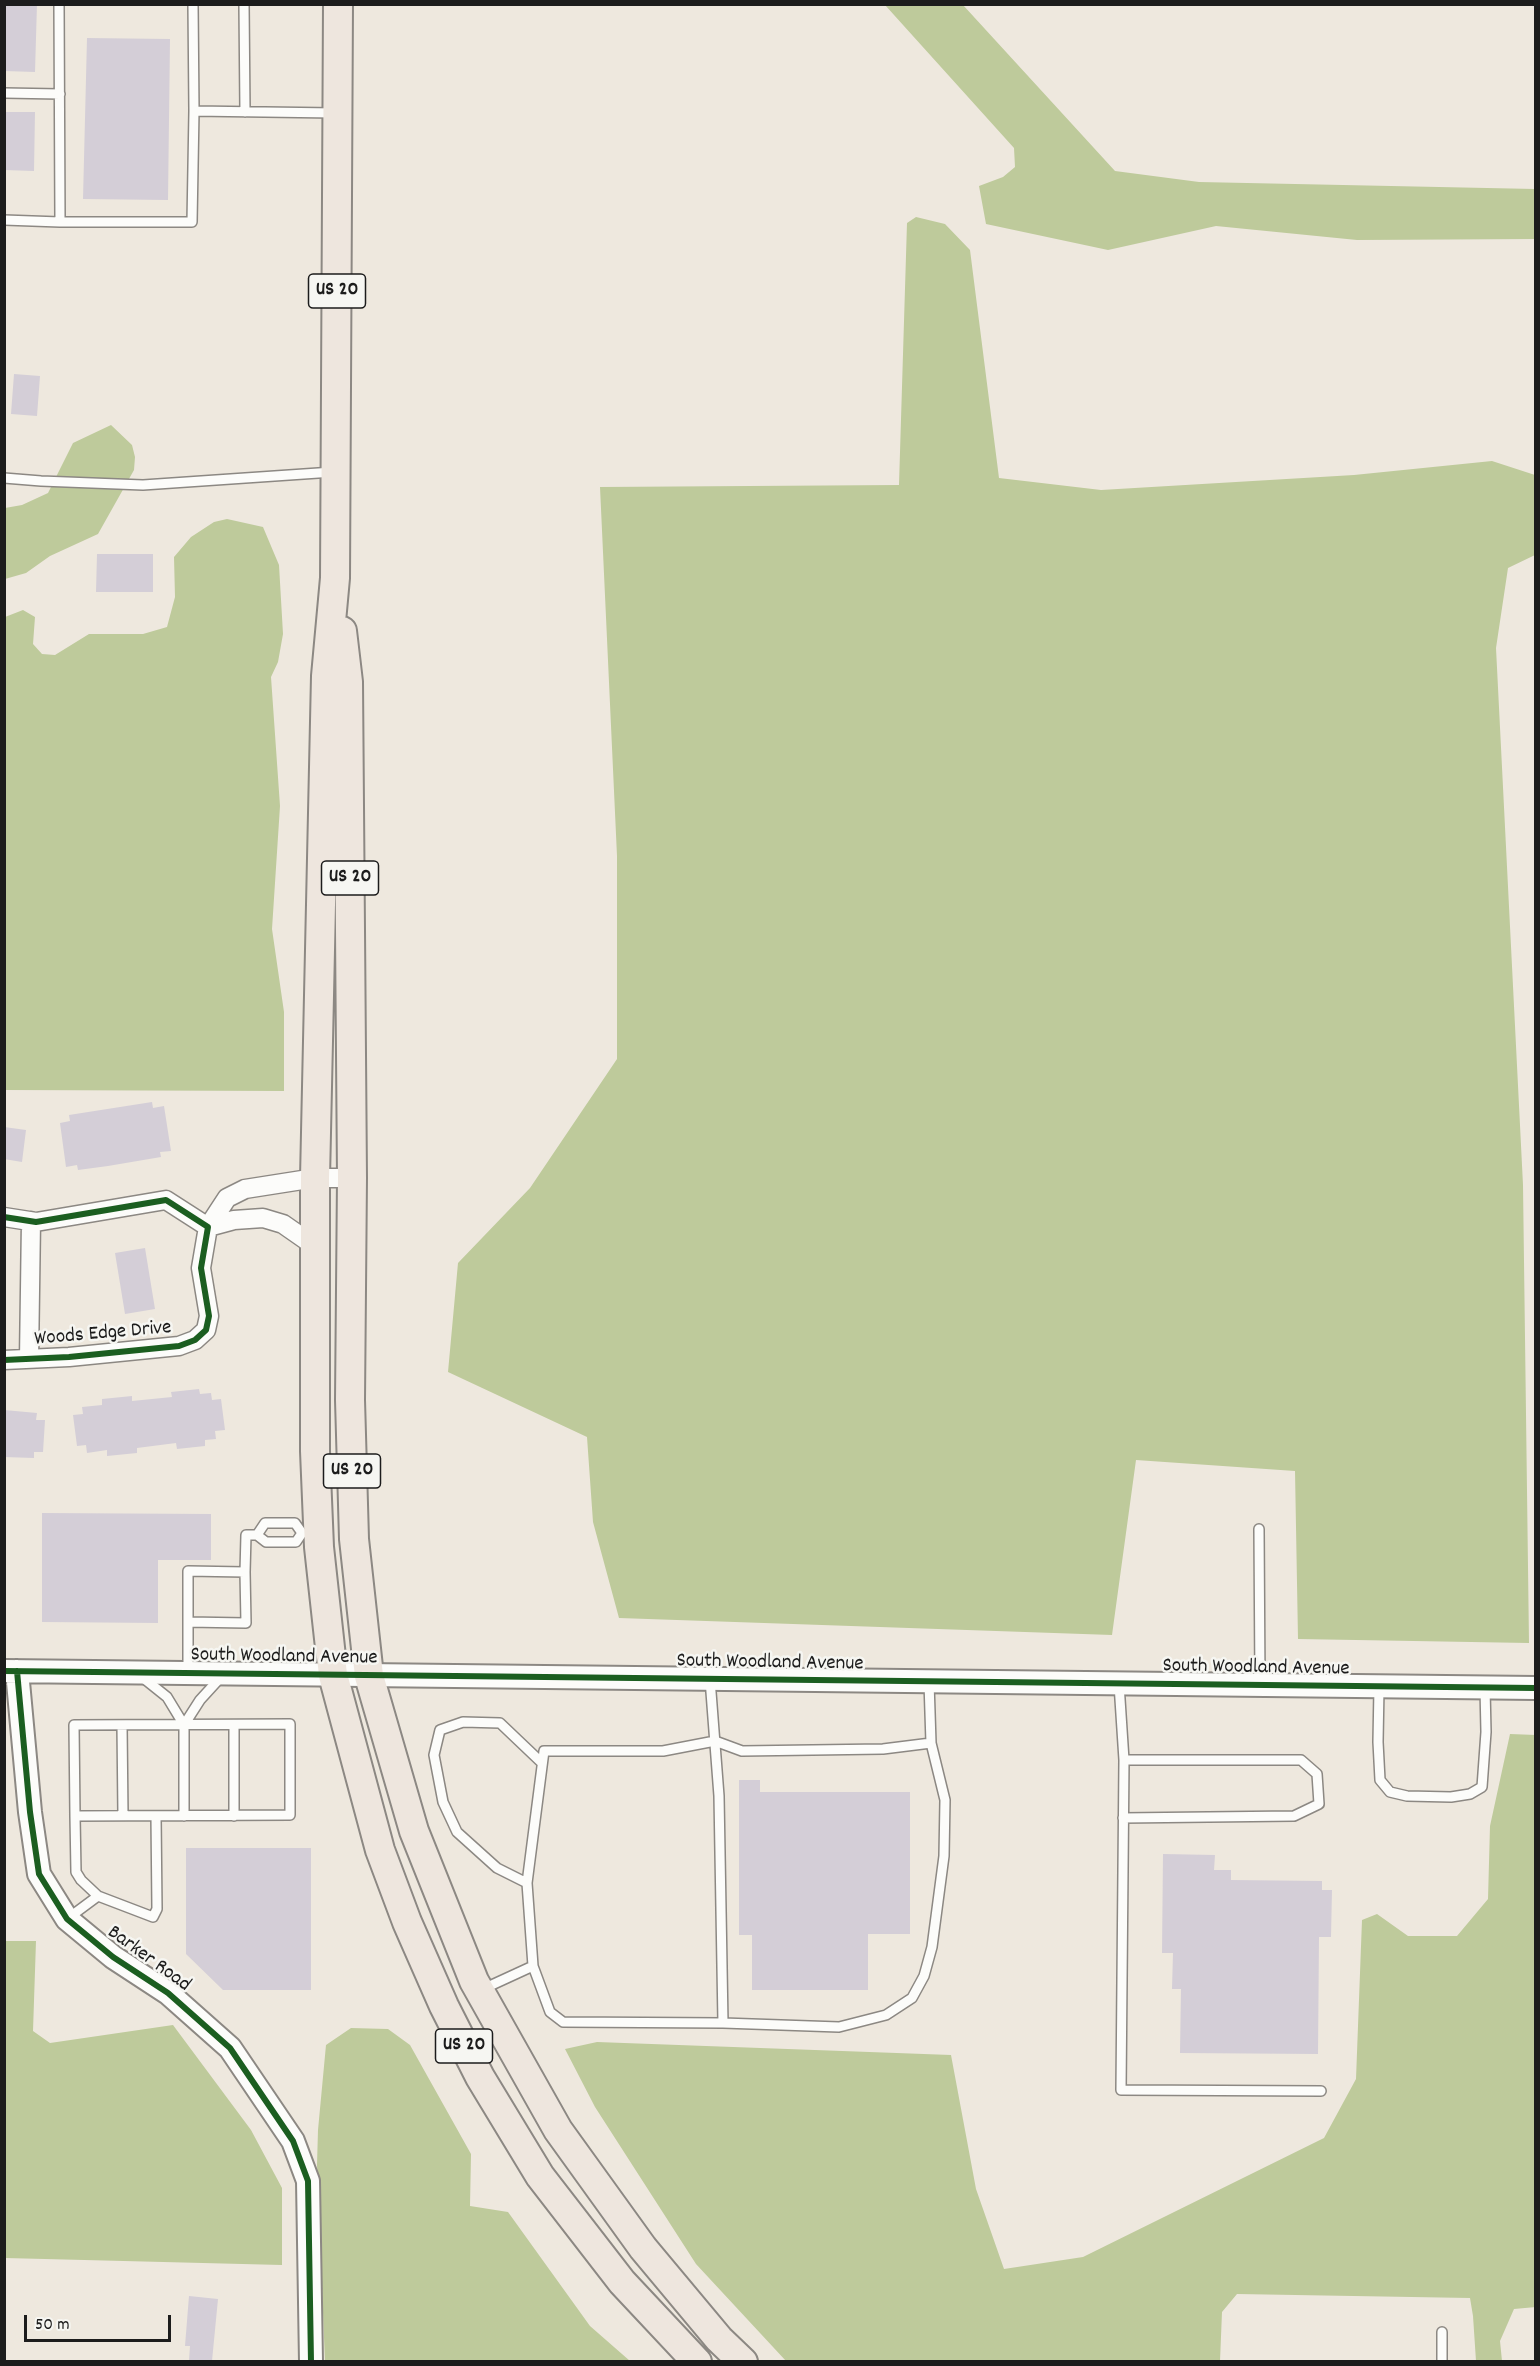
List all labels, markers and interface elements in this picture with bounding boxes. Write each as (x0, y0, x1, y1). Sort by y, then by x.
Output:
road number: US 20 (308, 274, 366, 308)
road number: US 20 (322, 861, 378, 895)
street label: Woods Edge Drive (33, 1316, 173, 1354)
road number: US 20 (324, 1454, 380, 1488)
street label: South Woodland Avenue (190, 1644, 378, 1672)
street label: South Woodland Avenue (676, 1650, 864, 1678)
street label: South Woodland Avenue (1162, 1655, 1350, 1683)
street label: Barker Road (101, 1921, 195, 1999)
road number: US 20 (436, 2029, 492, 2063)
scale bar (27, 2303, 174, 2341)
text: 50 m (35, 2313, 70, 2338)

